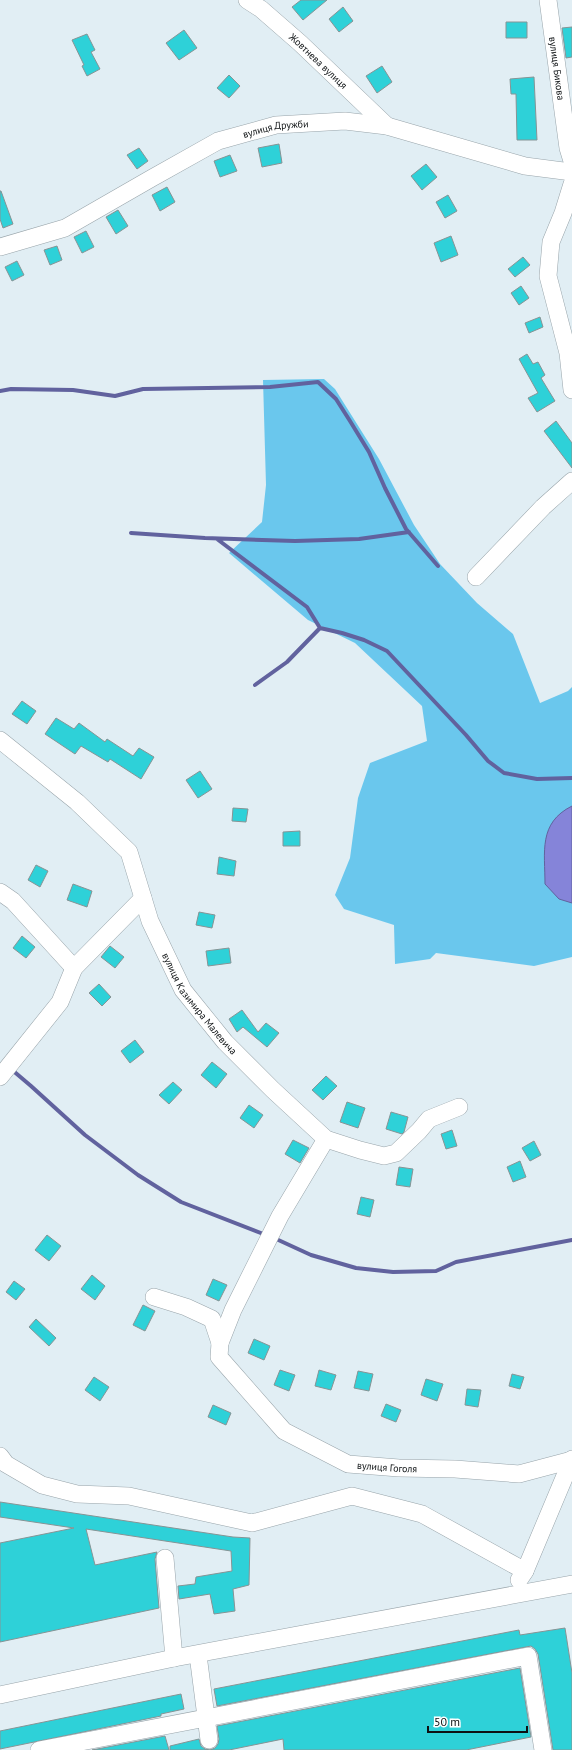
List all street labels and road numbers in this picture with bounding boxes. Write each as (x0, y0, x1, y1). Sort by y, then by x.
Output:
street label: Жовтнева вулиця (286, 30, 350, 92)
street label: вулиця Бикова (546, 36, 567, 101)
street label: вулиця Дружби (241, 117, 309, 141)
street label: вулиця Казимира Малевича (159, 951, 240, 1057)
street label: вулиця Гоголя (356, 1459, 418, 1475)

